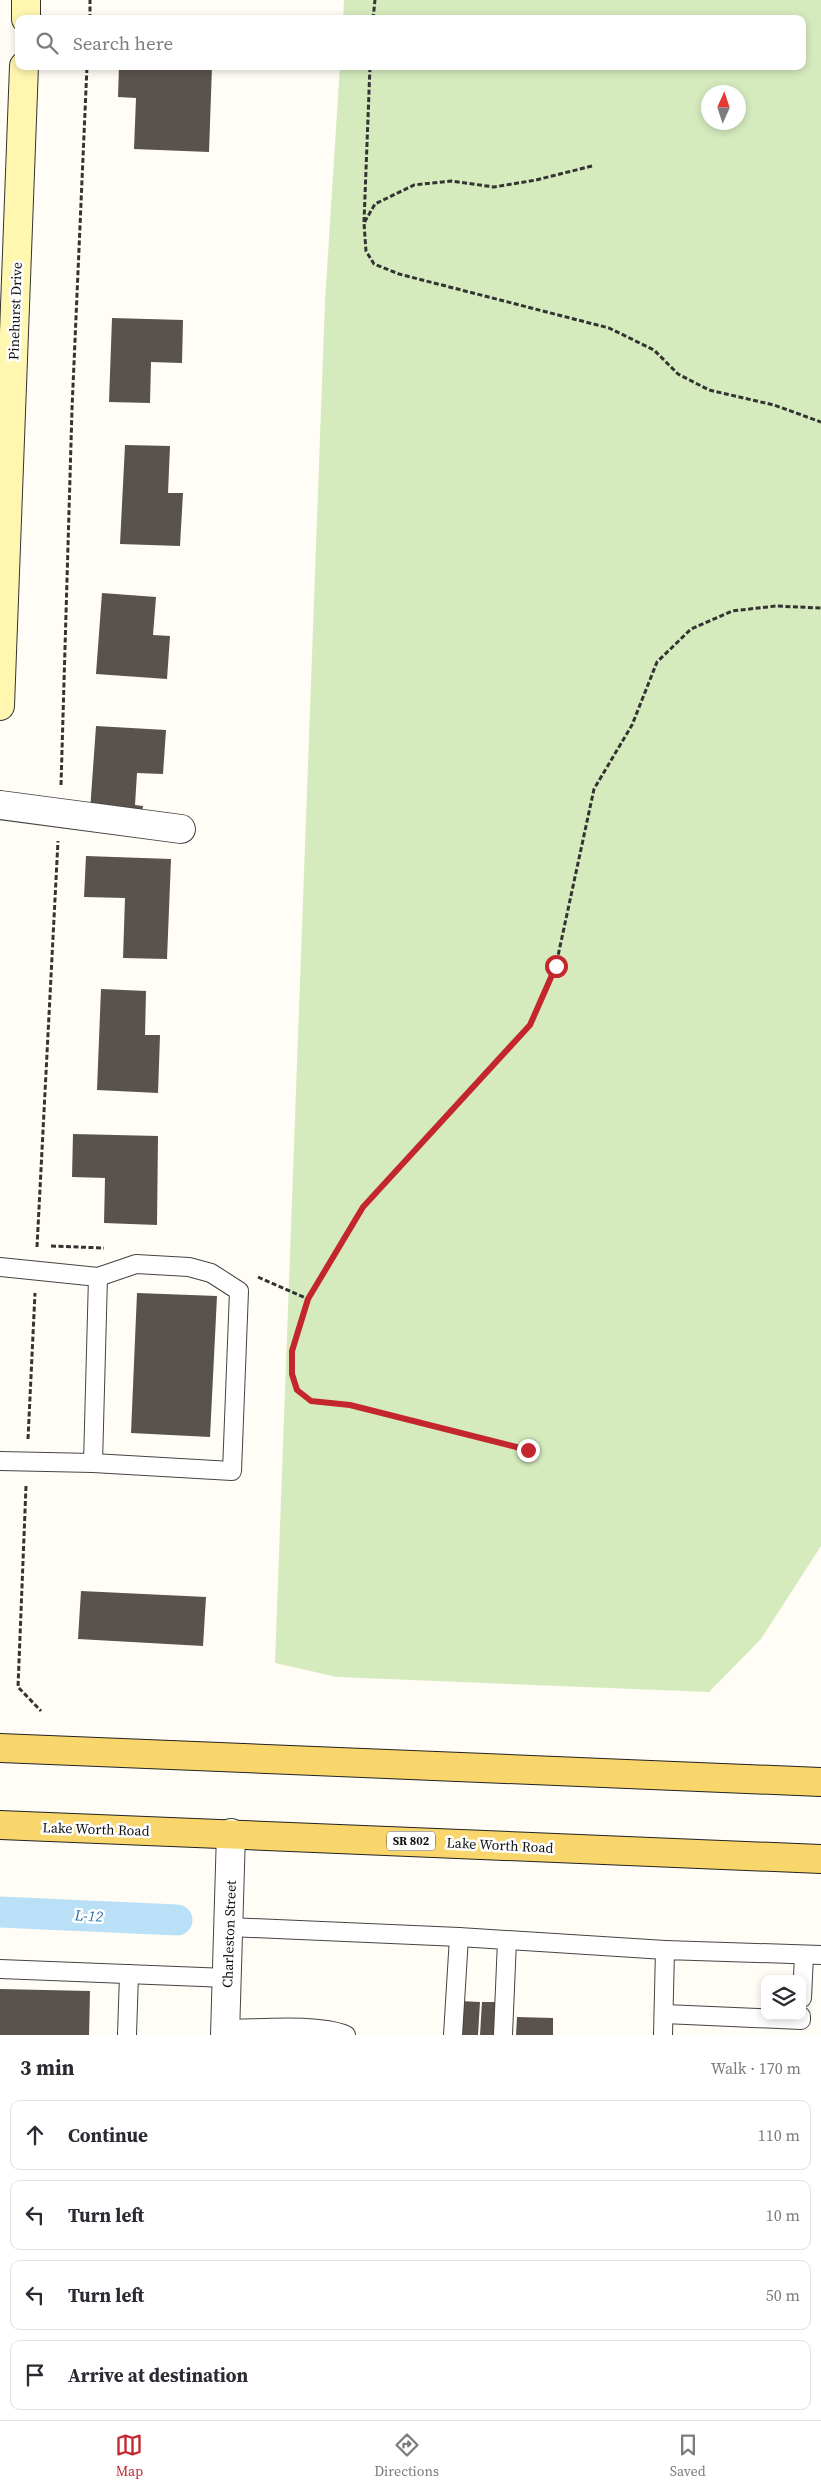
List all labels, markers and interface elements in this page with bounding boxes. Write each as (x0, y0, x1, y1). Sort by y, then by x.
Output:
search box (15, 15, 806, 70)
icon: search (33, 29, 61, 57)
text: Search here (73, 30, 173, 56)
north arrow (701, 85, 746, 130)
street label: Pinehurst Drive (3, 262, 27, 360)
route start (545, 955, 568, 978)
route end (517, 1439, 540, 1462)
street label: Lake Worth Road (42, 1817, 150, 1841)
road number: SR 802 (387, 1832, 435, 1850)
street label: Lake Worth Road (446, 1832, 554, 1858)
street label: Charleston Street (217, 1879, 241, 1988)
water label: L-12 (73, 1904, 104, 1927)
map controls (761, 1975, 806, 2020)
button: layers (761, 1975, 806, 2020)
text: 3 min (20, 2053, 75, 2082)
text: Walk · 170 m (711, 2057, 801, 2079)
icon: ahead (21, 2121, 49, 2149)
text: Continue (68, 2122, 148, 2148)
text: 110 m (758, 2124, 800, 2146)
icon: left (21, 2201, 49, 2229)
text: Turn left (68, 2202, 144, 2228)
text: 10 m (766, 2204, 800, 2226)
icon: left (21, 2281, 49, 2309)
text: Turn left (68, 2282, 144, 2308)
text: 50 m (766, 2284, 800, 2306)
icon: arrive (21, 2361, 49, 2389)
text: Arrive at destination (68, 2362, 248, 2388)
tab: Map (115, 2431, 143, 2481)
tab: Directions (374, 2431, 439, 2481)
tab: Saved (670, 2431, 706, 2481)

